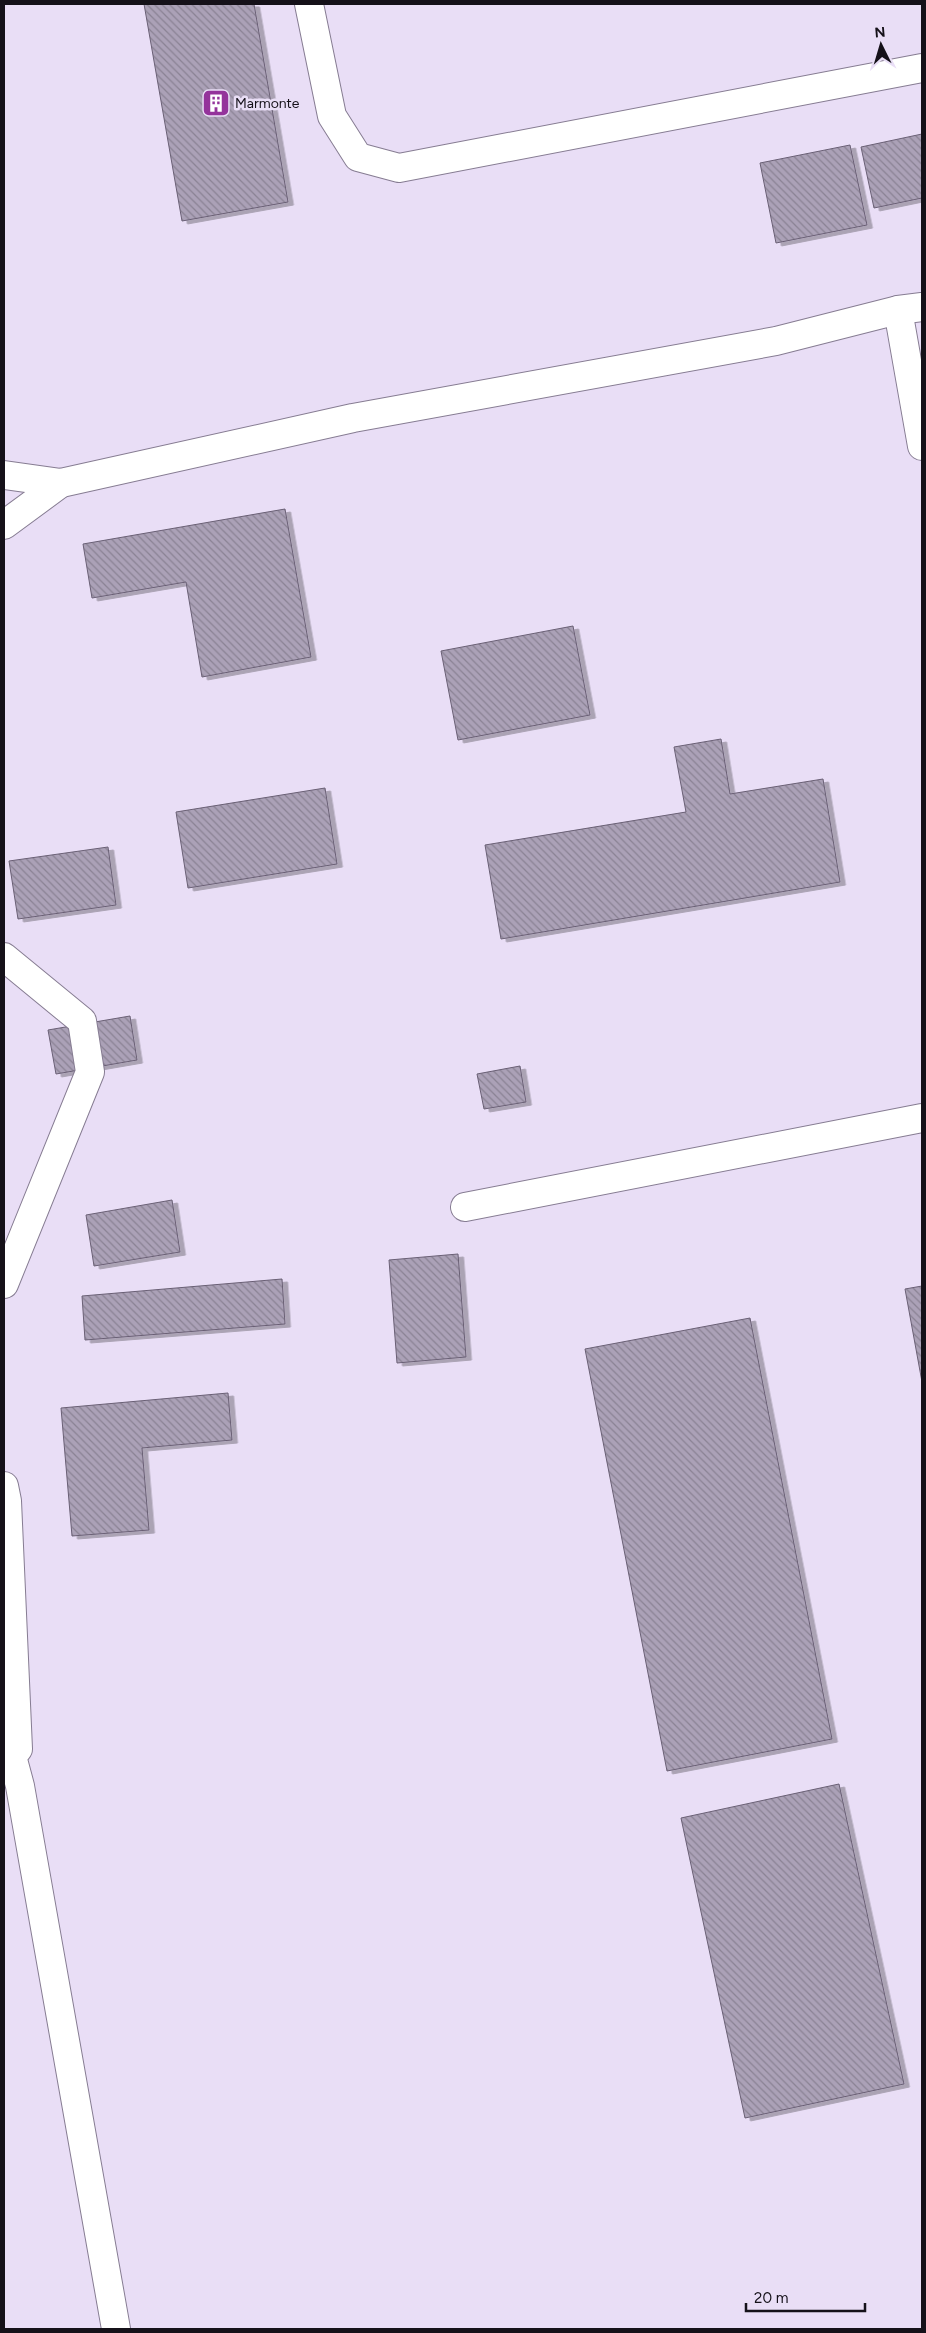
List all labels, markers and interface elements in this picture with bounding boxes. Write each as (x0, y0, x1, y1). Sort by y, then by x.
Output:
north arrow (856, 20, 906, 70)
text: N (874, 24, 886, 41)
building icon: Marmonte (201, 88, 231, 118)
place label: Marmonte (235, 95, 300, 112)
scale bar (746, 2280, 865, 2312)
text: 20 m (754, 2289, 788, 2307)

